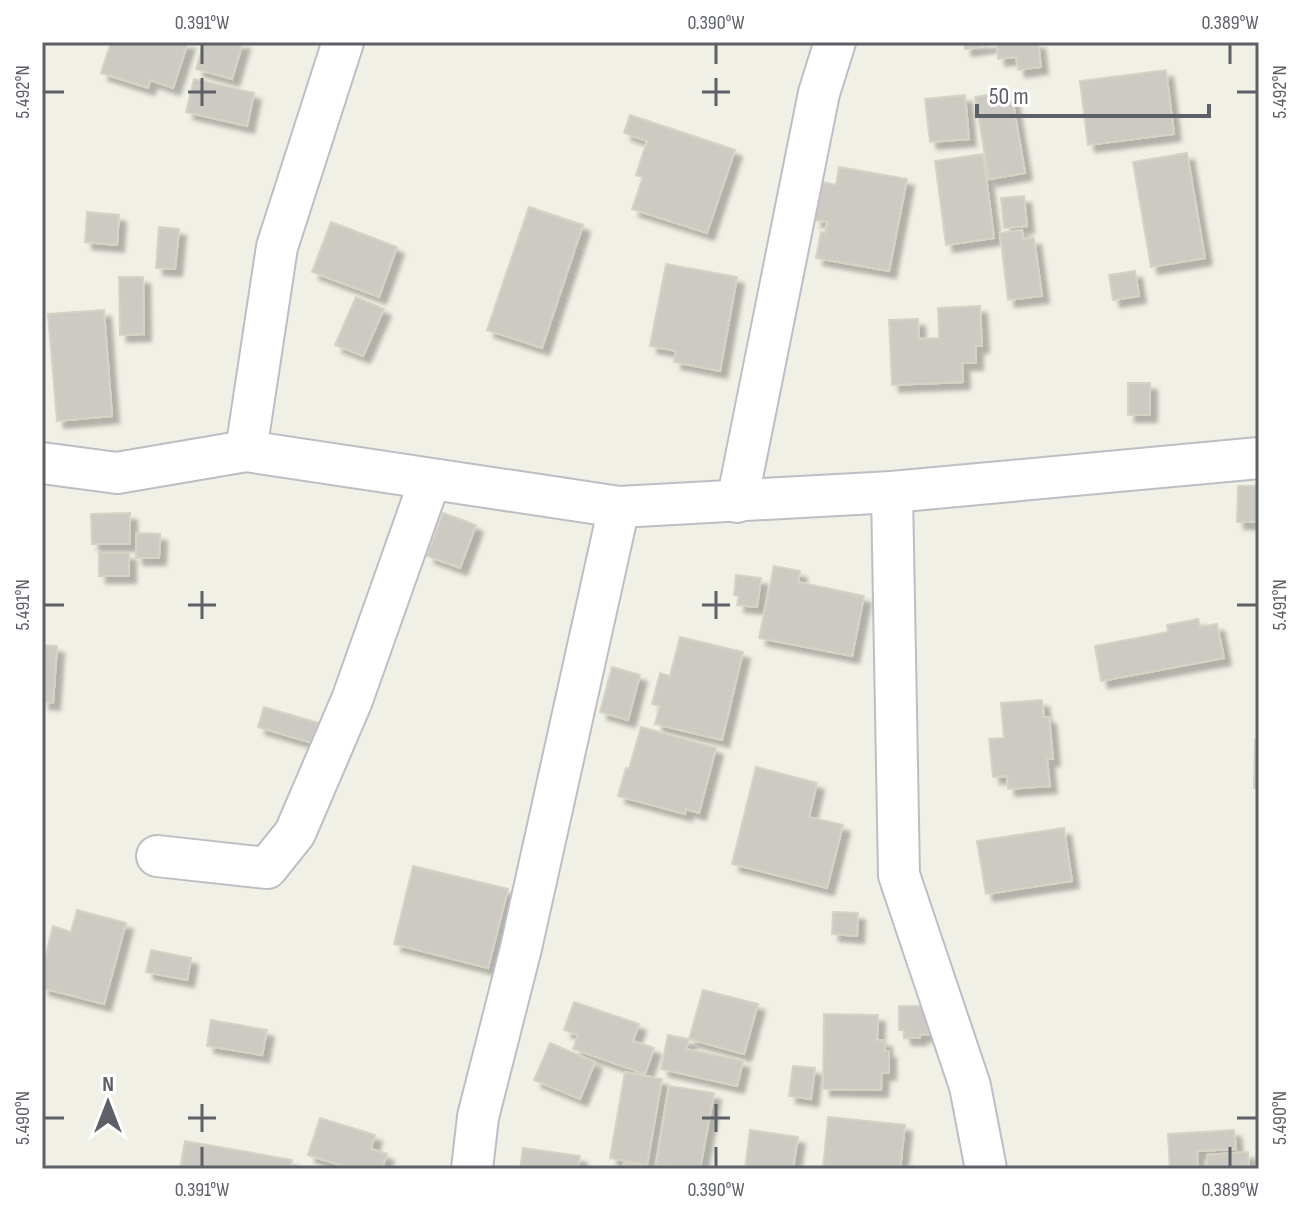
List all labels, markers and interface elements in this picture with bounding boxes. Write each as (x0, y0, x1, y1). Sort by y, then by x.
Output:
text: 0.391°W (175, 11, 229, 35)
text: 0.390°W (687, 11, 745, 35)
text: 0.389°W (1201, 11, 1259, 35)
text: 5.492°N (11, 65, 35, 119)
text: 5.492°N (1268, 65, 1292, 119)
scale bar (977, 68, 1209, 118)
text: 50 m (989, 82, 1029, 111)
text: 5.491°N (11, 579, 35, 631)
text: 5.491°N (1268, 579, 1292, 631)
north arrow (68, 1063, 148, 1143)
text: N (102, 1071, 114, 1098)
text: 5.490°N (11, 1091, 35, 1145)
text: 5.490°N (1268, 1091, 1292, 1145)
text: 0.391°W (175, 1178, 229, 1202)
text: 0.390°W (687, 1178, 745, 1202)
text: 0.389°W (1201, 1178, 1259, 1202)

